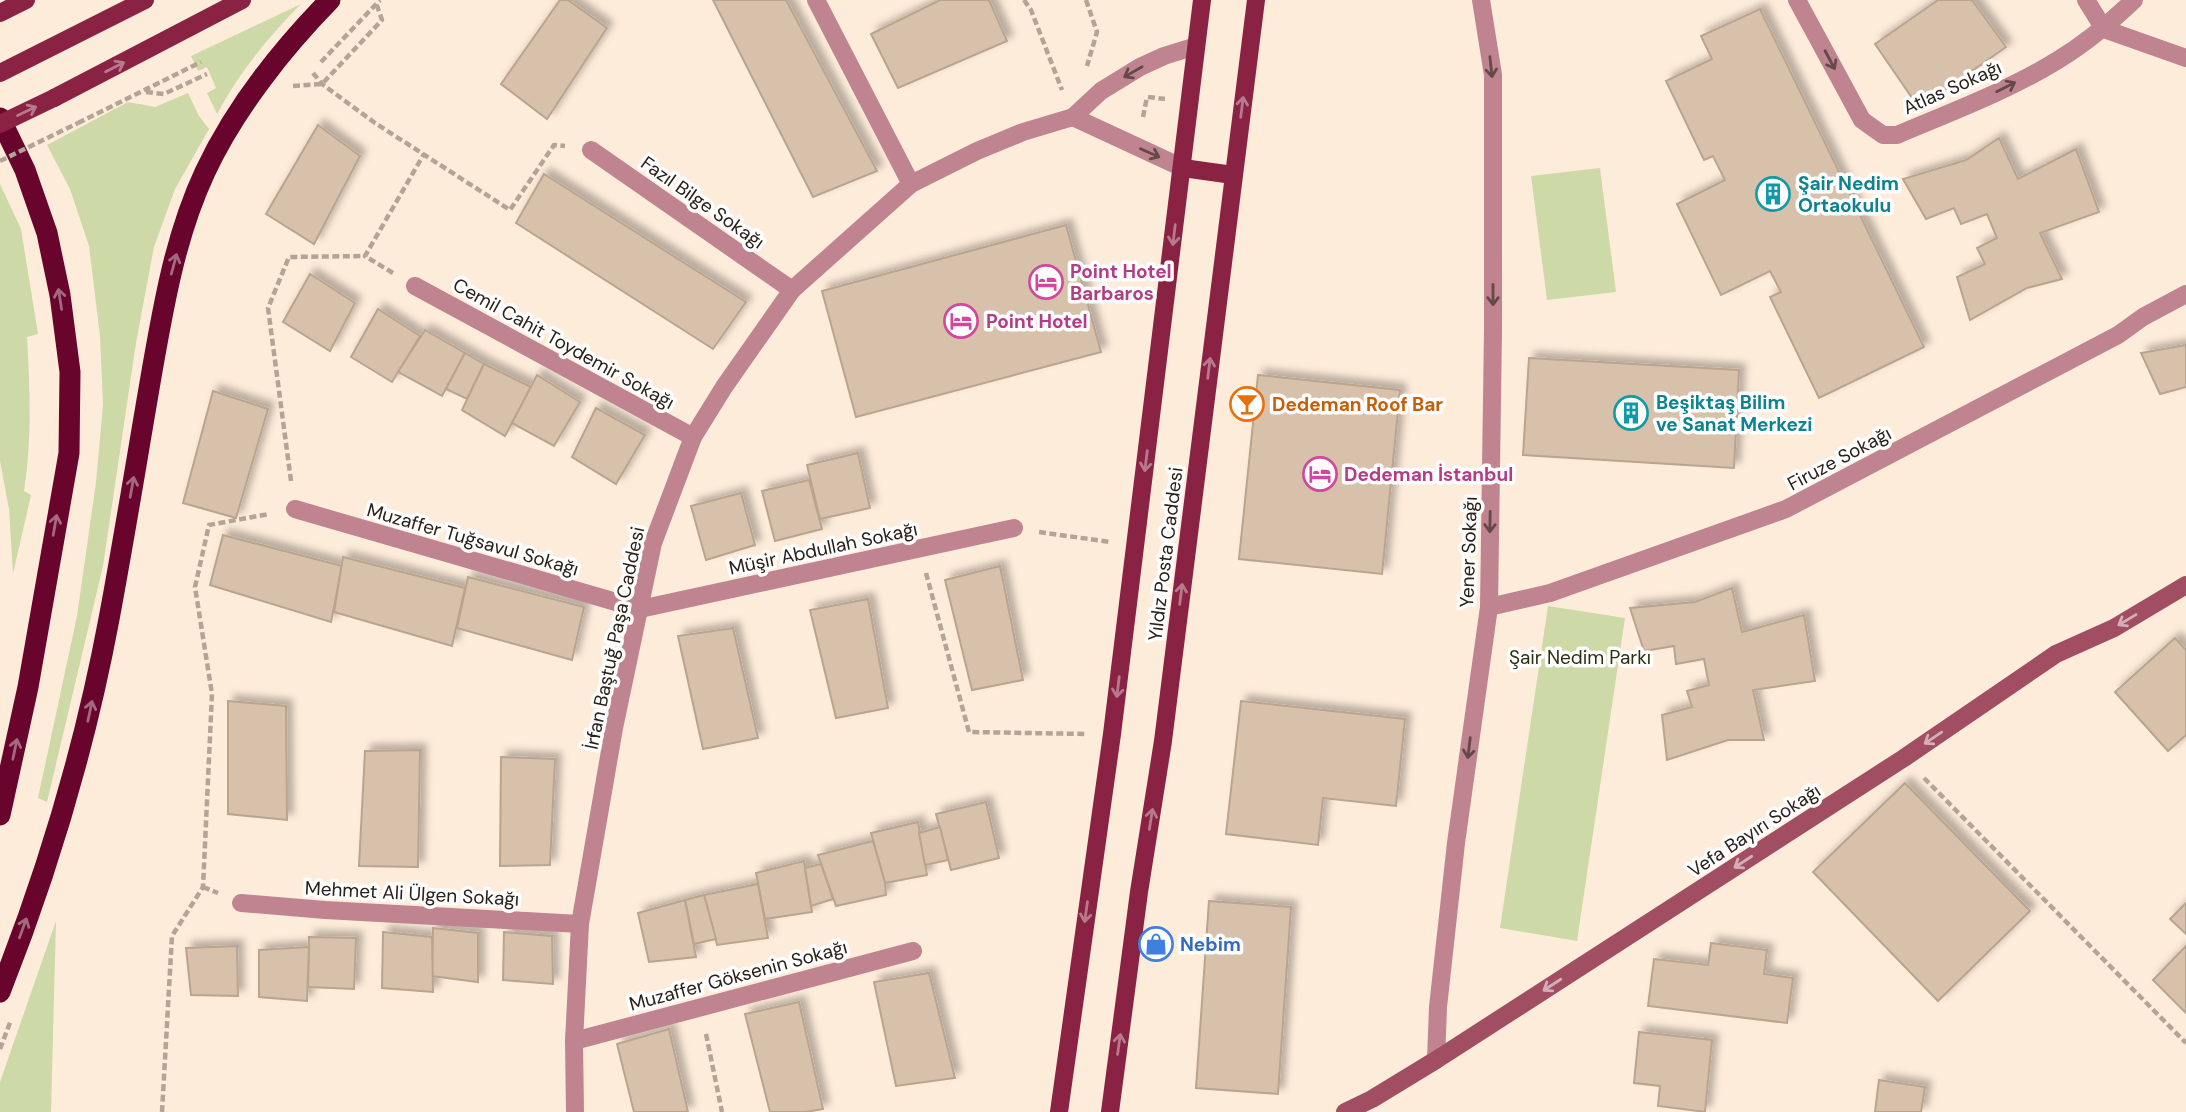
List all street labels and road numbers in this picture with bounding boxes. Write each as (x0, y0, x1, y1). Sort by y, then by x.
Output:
street label: Atlas Sokağı (1899, 55, 2005, 120)
street label: Fazıl Bilge Sokağı (636, 150, 769, 254)
street label: Cemil Cahit Toydemir Sokağı (449, 272, 679, 415)
street label: Firuze Sokağı (1783, 421, 1896, 496)
street label: Yıldız Posta Caddesi (1142, 466, 1189, 642)
street label: Yener Sokağı (1454, 496, 1483, 608)
street label: Muzaffer Tuğsavul Sokağı (364, 497, 582, 582)
street label: Müşir Abdullah Sokağı (727, 516, 920, 581)
street label: İrfan Baştuğ Paşa Caddesi (579, 524, 650, 752)
street label: Vefa Bayırı Sokağı (1683, 778, 1825, 883)
street label: Mehmet Ali Ülgen Sokağı (304, 875, 520, 912)
street label: Muzaffer Göksenin Sokağı (626, 934, 850, 1017)

